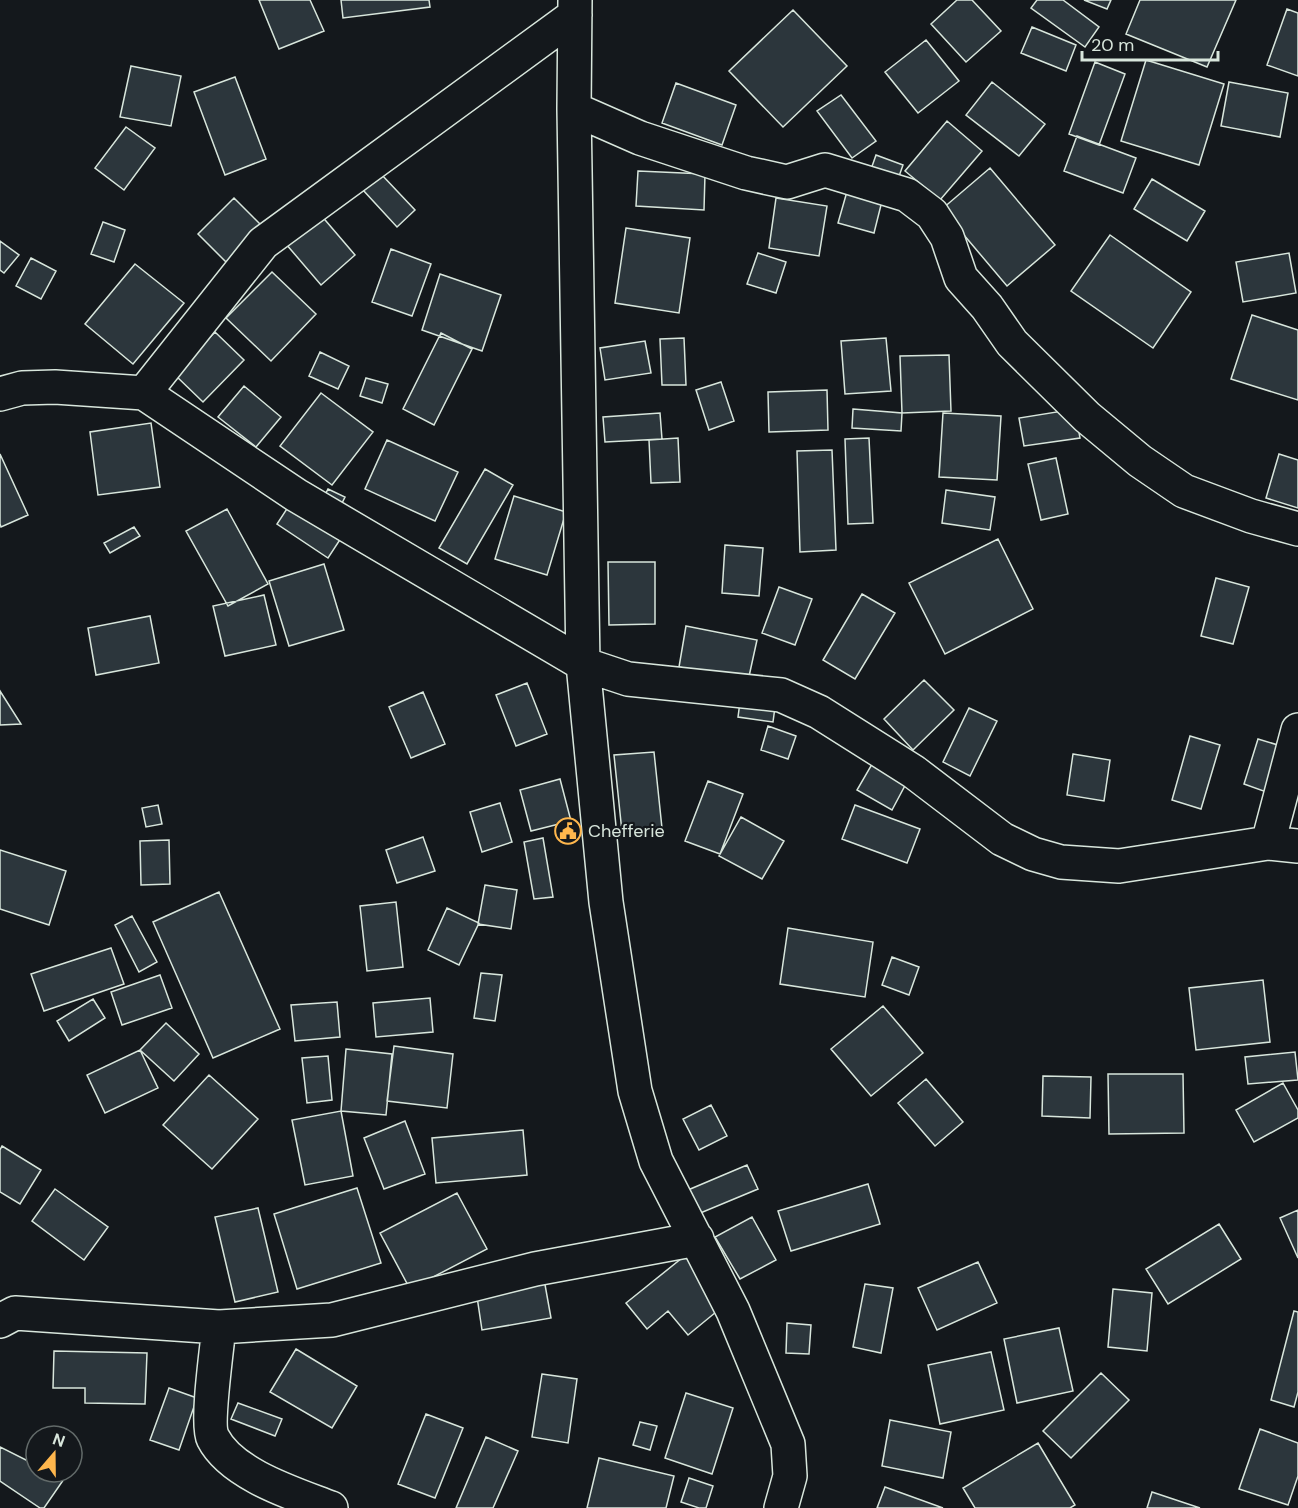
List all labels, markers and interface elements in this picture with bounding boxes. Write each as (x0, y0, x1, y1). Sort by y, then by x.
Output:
scale bar (1082, 24, 1218, 62)
text: 20 m (1091, 33, 1134, 57)
public building icon: Chefferie (553, 816, 583, 846)
place label: Chefferie (588, 819, 665, 843)
north arrow (24, 1424, 84, 1484)
text: N (50, 1429, 68, 1452)

